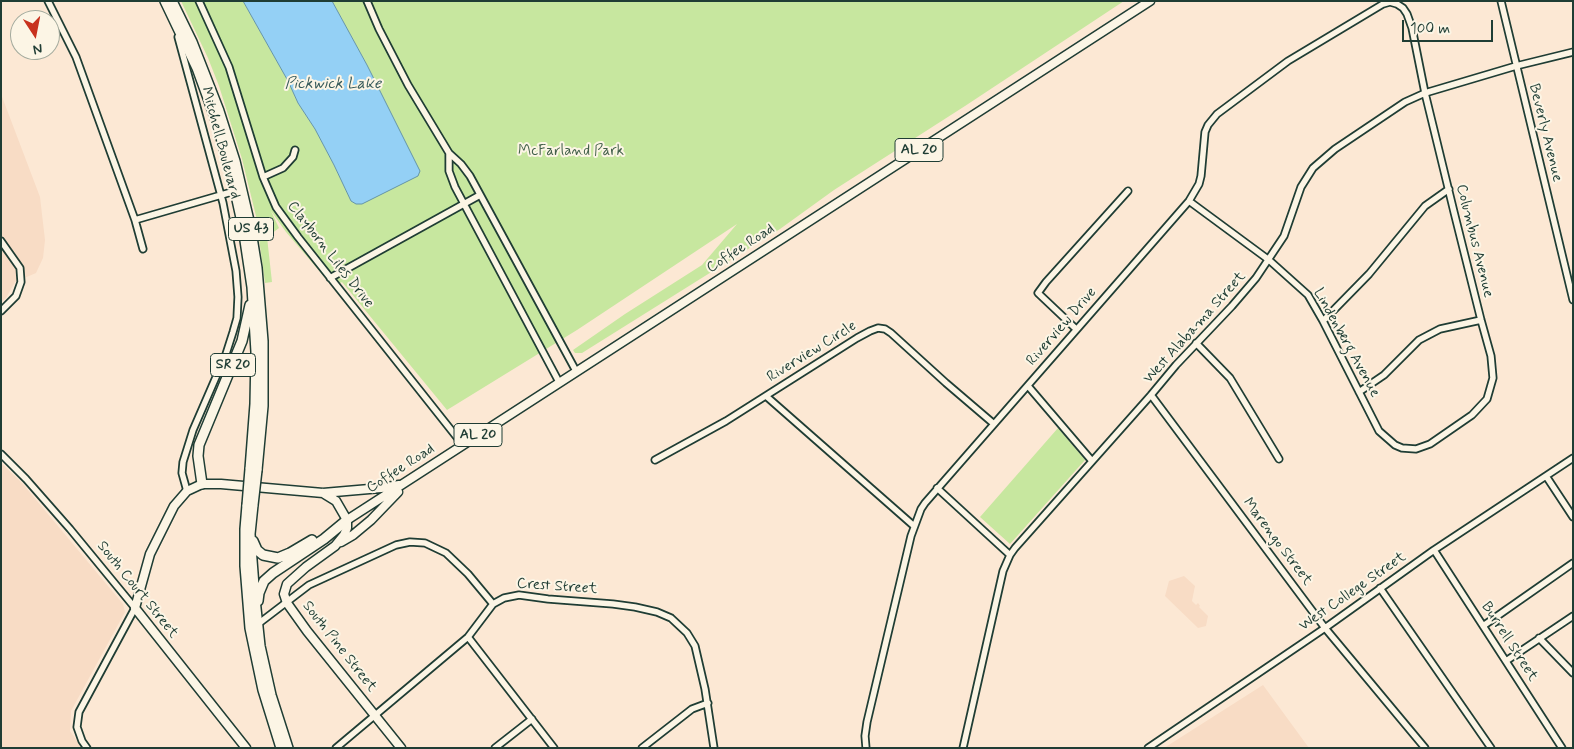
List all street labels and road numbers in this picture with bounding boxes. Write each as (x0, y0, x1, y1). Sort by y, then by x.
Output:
street label: Beverly Avenue (1524, 82, 1566, 184)
street label: Mitchell Boulevard (196, 85, 244, 201)
road number: AL 20 (895, 138, 943, 162)
street label: Columbus Avenue (1451, 183, 1497, 299)
street label: Clayborn Liles Drive (283, 198, 377, 312)
road number: US 43 (228, 218, 274, 240)
street label: Coffee Road (704, 220, 778, 278)
street label: West Alabama Street (1140, 268, 1250, 388)
street label: Riverview Drive (1023, 284, 1101, 370)
street label: Lindenberg Avenue (1309, 285, 1383, 401)
street label: Riverview Circle (764, 317, 860, 387)
road number: SR 20 (210, 354, 256, 376)
road number: AL 20 (454, 424, 502, 446)
street label: Coffee Road (364, 440, 438, 498)
street label: Marengo Street (1238, 495, 1316, 589)
street label: South Court Street (92, 538, 182, 642)
street label: West College Street (1296, 548, 1410, 636)
street label: Crest Street (516, 575, 598, 599)
street label: South Pine Street (298, 598, 380, 696)
street label: Burrell Street (1477, 599, 1541, 685)

